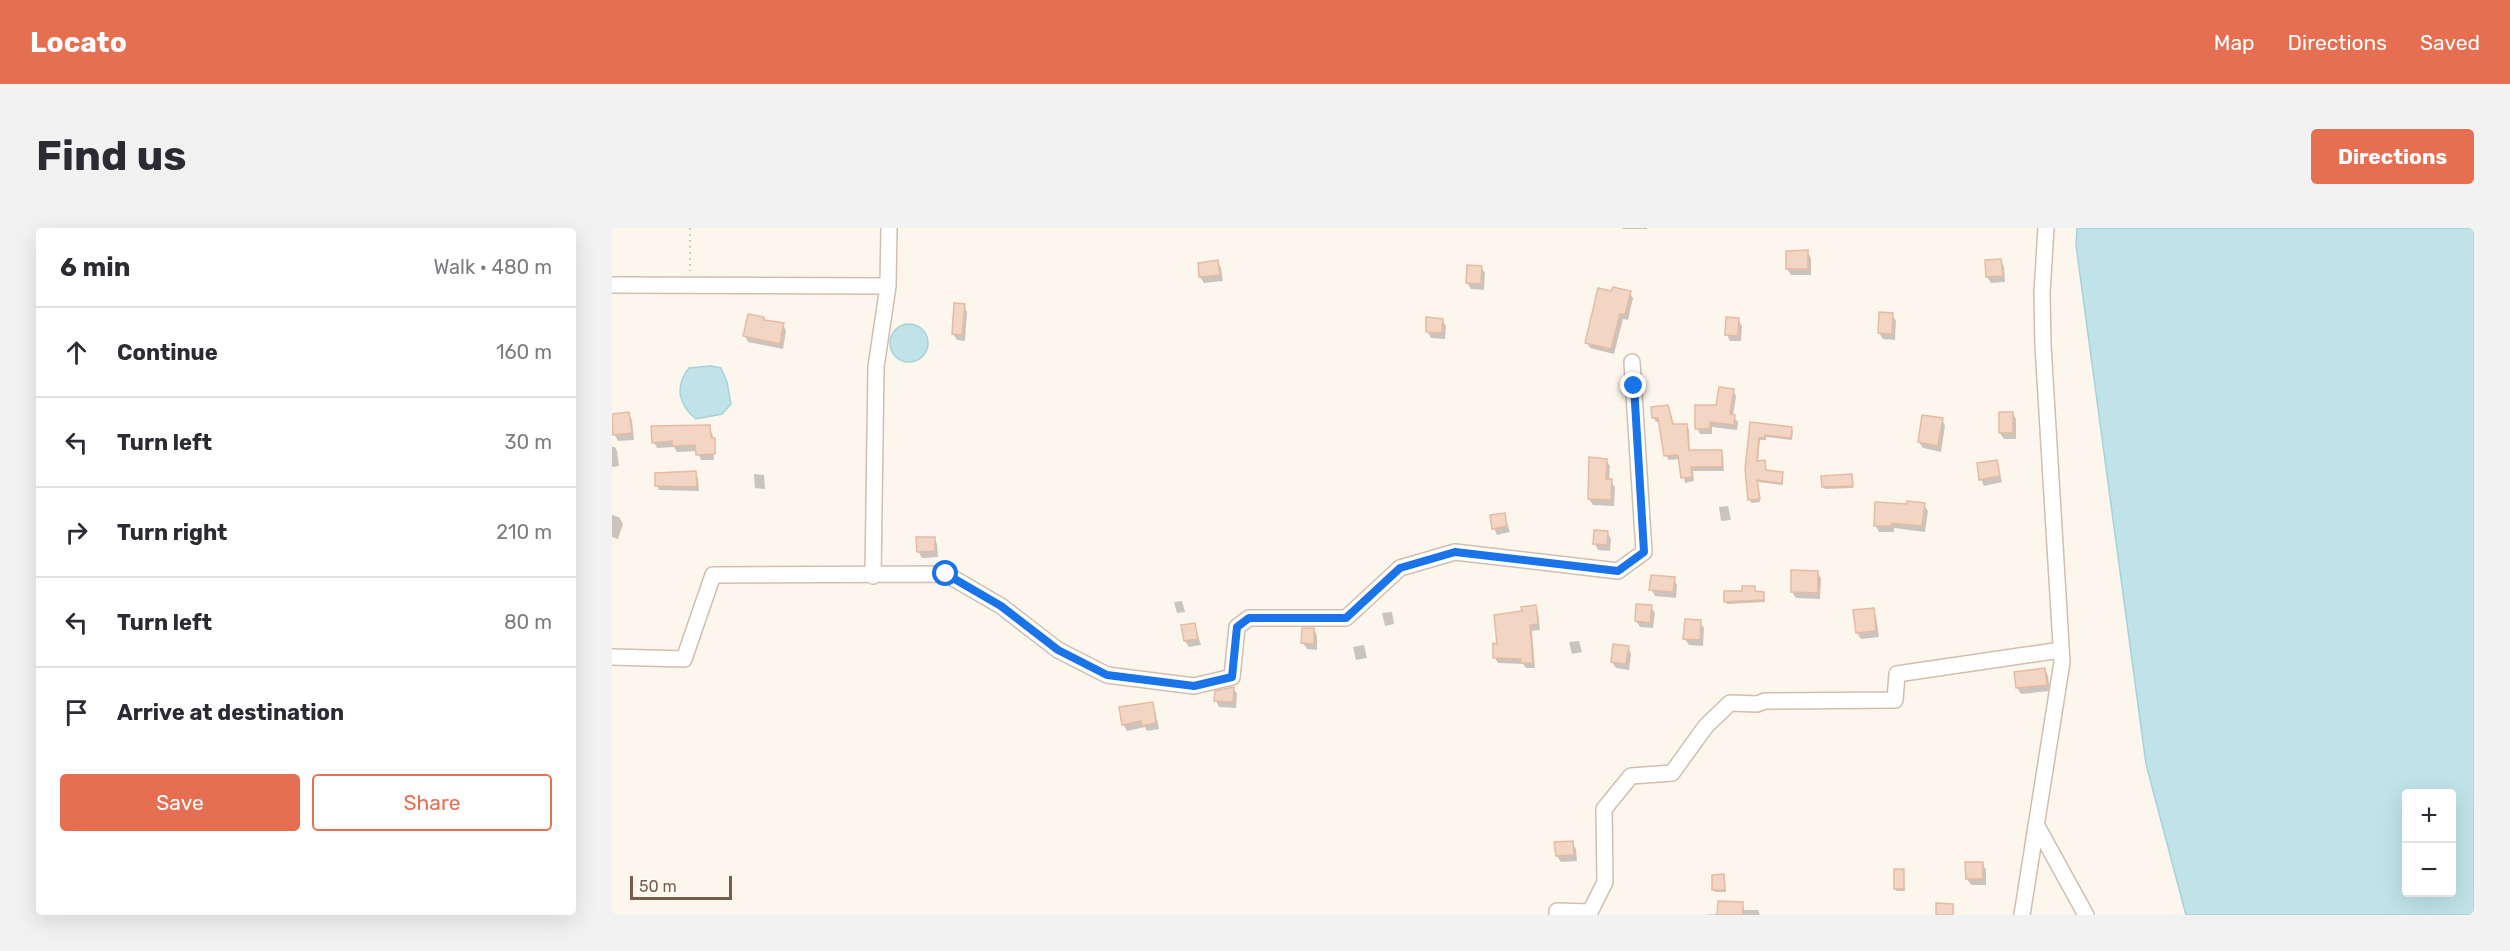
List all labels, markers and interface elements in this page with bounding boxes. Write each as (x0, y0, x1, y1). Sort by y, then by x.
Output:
text: Locato (30, 26, 127, 59)
text: Map (2214, 30, 2255, 55)
text: Directions (2288, 30, 2387, 55)
text: Saved (2420, 30, 2480, 55)
button: Directions (2311, 129, 2474, 184)
text: Find us (36, 131, 187, 181)
text: 6 min (60, 252, 130, 283)
text: Walk · 480 m (433, 255, 552, 279)
icon: ahead (60, 336, 93, 369)
text: Continue (117, 339, 218, 366)
text: 160 m (496, 340, 552, 364)
route end (1620, 372, 1646, 398)
icon: left (60, 426, 93, 459)
text: Turn left (117, 429, 212, 456)
text: 30 m (505, 430, 552, 454)
icon: right (60, 516, 93, 549)
text: Turn right (117, 519, 227, 546)
text: 210 m (496, 520, 552, 544)
route start (932, 560, 958, 586)
icon: left (60, 606, 93, 639)
text: Turn left (117, 609, 212, 636)
text: 80 m (504, 610, 552, 634)
icon: arrive (60, 696, 93, 729)
text: Arrive at destination (117, 699, 344, 726)
button: Save (60, 774, 300, 831)
button: Share (312, 774, 552, 831)
map controls (2402, 789, 2456, 897)
button: + (2402, 789, 2456, 843)
button: − (2402, 843, 2456, 897)
scale bar (630, 873, 732, 900)
text: 50 m (639, 877, 677, 896)

